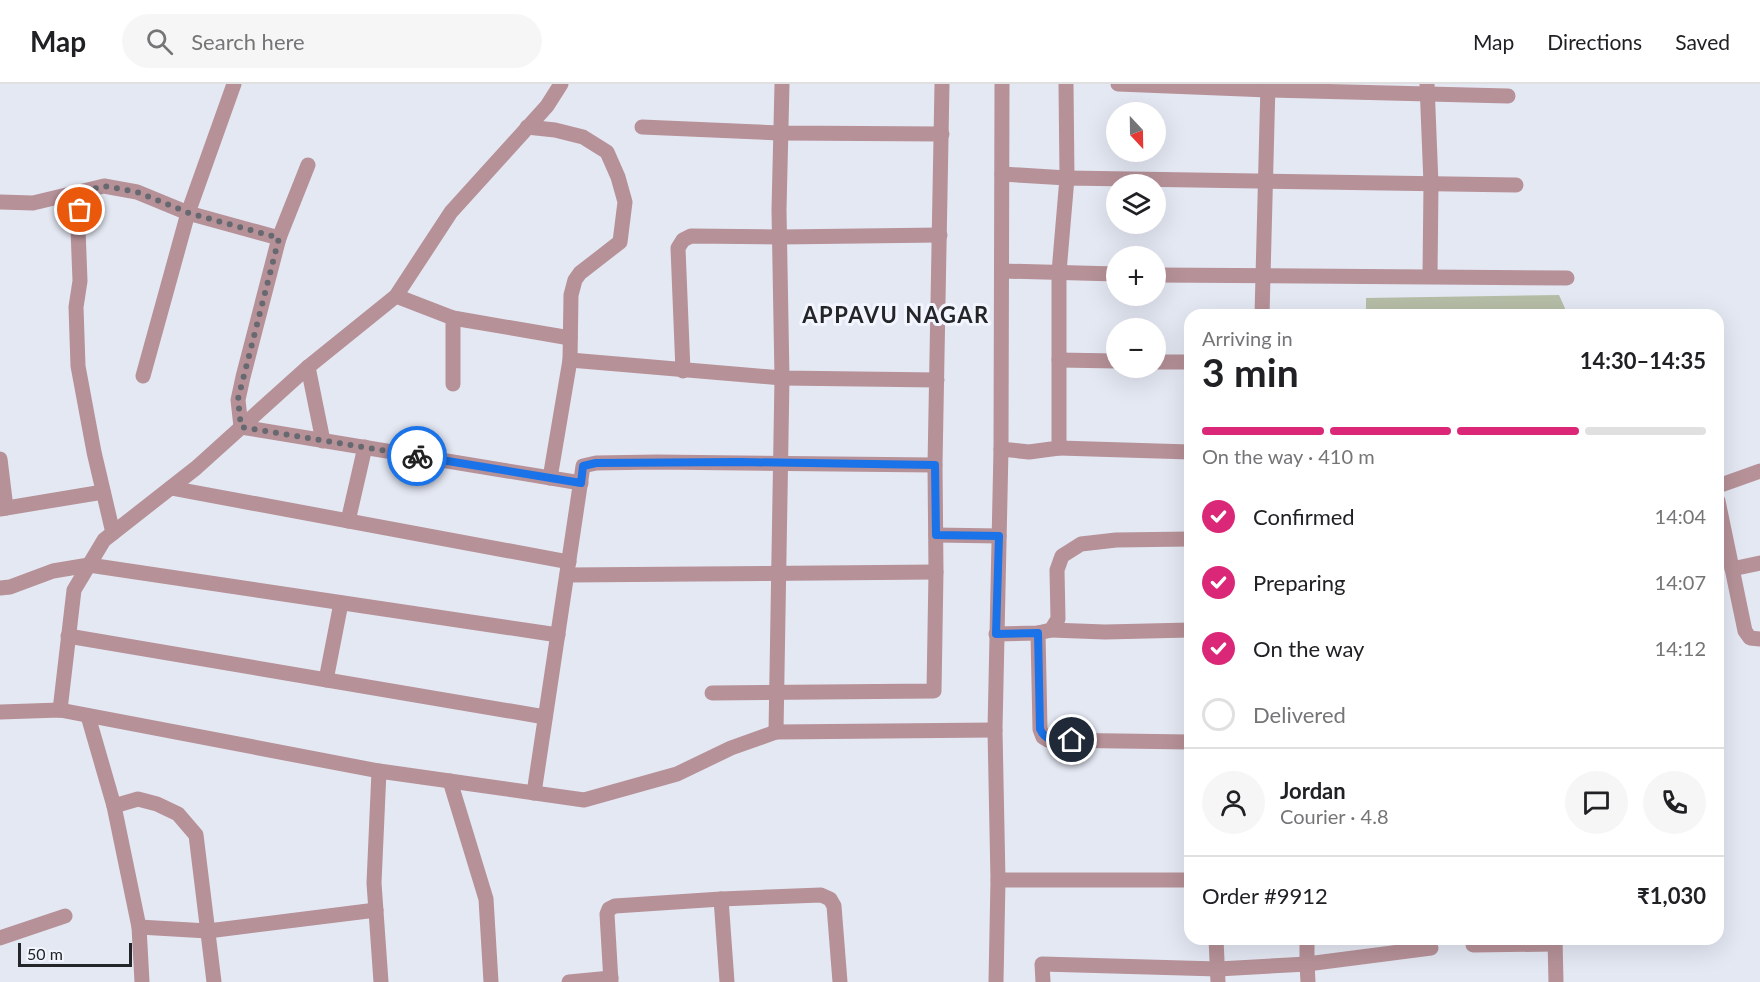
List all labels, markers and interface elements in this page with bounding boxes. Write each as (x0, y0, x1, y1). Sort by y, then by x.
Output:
search box (122, 14, 542, 68)
text: Map (30, 24, 86, 58)
icon: search (143, 25, 176, 58)
text: Search here (191, 28, 305, 55)
text: Map (1473, 29, 1514, 54)
text: Directions (1547, 29, 1642, 54)
text: Saved (1675, 29, 1730, 54)
north arrow (1106, 102, 1166, 162)
map controls (1106, 102, 1166, 378)
button: layers (1106, 174, 1166, 234)
pin (54, 184, 105, 235)
icon: bag (63, 193, 96, 226)
button: + (1106, 246, 1166, 306)
district label: APPAVU NAGAR (801, 301, 990, 328)
button: − (1106, 318, 1166, 378)
text: Arriving in (1202, 326, 1293, 350)
text: 14:30–14:35 (1580, 347, 1706, 374)
text: 3 min (1202, 349, 1299, 395)
courier (387, 426, 447, 486)
icon: bike (401, 440, 434, 473)
text: On the way · 410 m (1202, 444, 1375, 468)
icon: check (1202, 500, 1235, 533)
text: Confirmed (1253, 503, 1355, 530)
text: 14:04 (1655, 504, 1706, 528)
icon: check (1202, 566, 1235, 599)
text: Preparing (1253, 569, 1345, 596)
text: 14:07 (1655, 570, 1706, 594)
icon: check (1202, 632, 1235, 665)
text: On the way (1253, 635, 1364, 662)
text: 14:12 (1655, 636, 1706, 660)
text: Delivered (1253, 701, 1346, 728)
pin (1046, 714, 1097, 765)
icon: home (1055, 723, 1088, 756)
button: person (1202, 771, 1265, 834)
button: chat (1565, 771, 1628, 834)
button: phone (1643, 771, 1706, 834)
text: Jordan (1280, 777, 1346, 804)
text: Courier · 4.8 (1280, 804, 1389, 828)
text: Order #9912 (1202, 882, 1328, 909)
text: ₹1,030 (1637, 882, 1706, 909)
scale bar (18, 940, 132, 968)
text: 50 m (27, 944, 63, 963)

